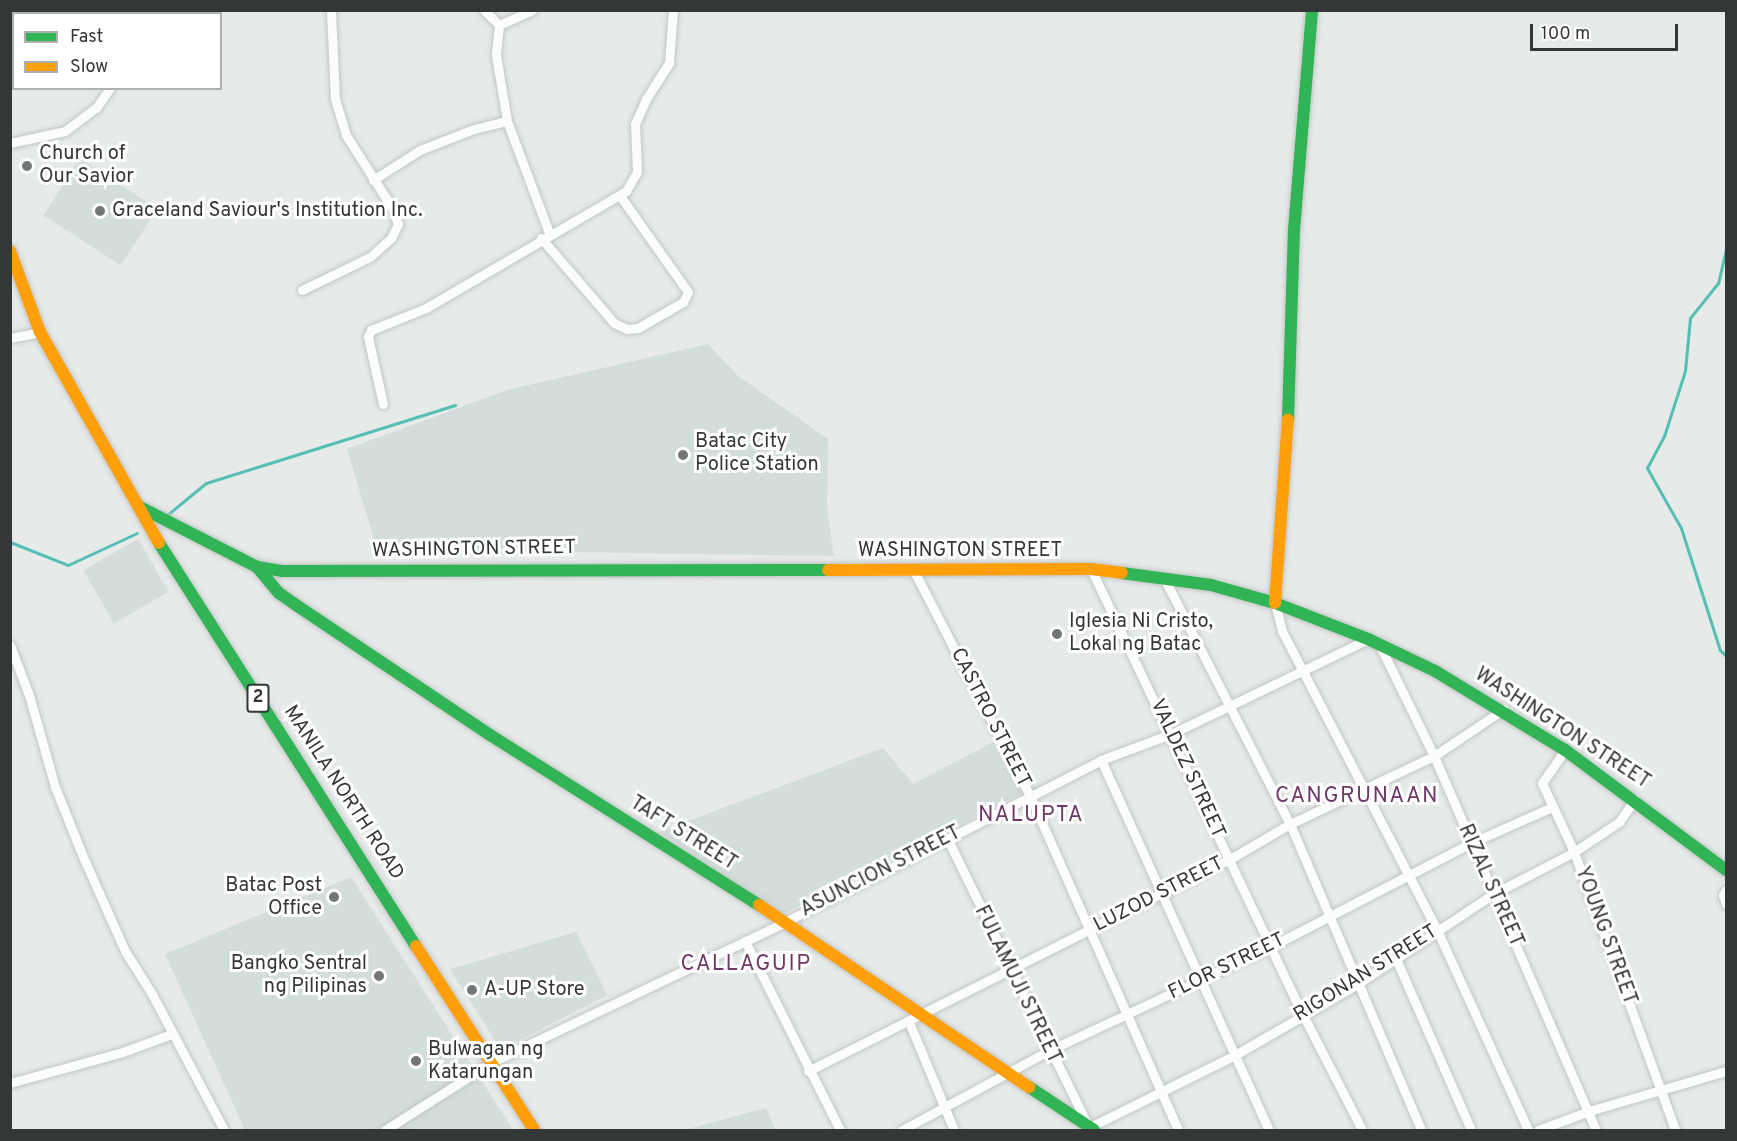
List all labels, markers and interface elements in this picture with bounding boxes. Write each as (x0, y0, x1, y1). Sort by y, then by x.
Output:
legend (12, 12, 222, 90)
scale bar (1533, 12, 1682, 50)
text: 100 m (1541, 23, 1590, 46)
text: Fast (70, 26, 103, 49)
text: Slow (70, 56, 108, 79)
place label: Church of Our Savior (39, 142, 134, 189)
marker: Church of Our Savior (20, 159, 34, 173)
place label: Graceland Saviour's Institution Inc. (112, 199, 423, 223)
marker: Graceland Saviour's Institution Inc. (93, 204, 107, 218)
place label: Batac City Police Station (695, 431, 819, 478)
marker: Batac City Police Station (676, 448, 690, 462)
street label: WASHINGTON STREET (372, 536, 576, 564)
street label: WASHINGTON STREET (858, 539, 1062, 563)
place label: Iglesia Ni Cristo, Lokal ng Batac (1069, 610, 1213, 657)
marker: Iglesia Ni Cristo, Lokal ng Batac (1050, 627, 1064, 641)
street label: CASTRO STREET (944, 644, 1036, 792)
street label: WASHINGTON STREET (1470, 663, 1654, 795)
road number: 2 (246, 683, 270, 713)
street label: VALDEZ STREET (1144, 696, 1230, 842)
street label: MANILA NORTH ROAD (277, 701, 409, 885)
district label: CANGRUNAAN (1275, 784, 1439, 810)
street label: TAFT STREET (625, 791, 741, 877)
district label: NALUPTA (978, 803, 1084, 829)
street label: ASUNCION STREET (797, 821, 965, 923)
street label: RIZAL STREET (1452, 821, 1528, 951)
street label: LUZOD STREET (1090, 852, 1228, 938)
street label: YOUNG STREET (1569, 864, 1641, 1008)
place label: Batac Post Office (225, 874, 322, 921)
marker: Batac Post Office (327, 890, 341, 904)
street label: FULAMUJI STREET (968, 902, 1066, 1068)
street label: RIGONAN STREET (1290, 920, 1442, 1028)
street label: FLOR STREET (1165, 928, 1289, 1006)
place label: Bangko Sentral ng Pilipinas (231, 952, 367, 999)
district label: CALLAGUIP (680, 952, 812, 978)
marker: Bangko Sentral ng Pilipinas (372, 969, 386, 983)
place label: A-UP Store (484, 978, 585, 1002)
marker: A-UP Store (465, 983, 479, 997)
place label: Bulwagan ng Katarungan (428, 1038, 543, 1085)
marker: Bulwagan ng Katarungan (409, 1054, 423, 1068)

